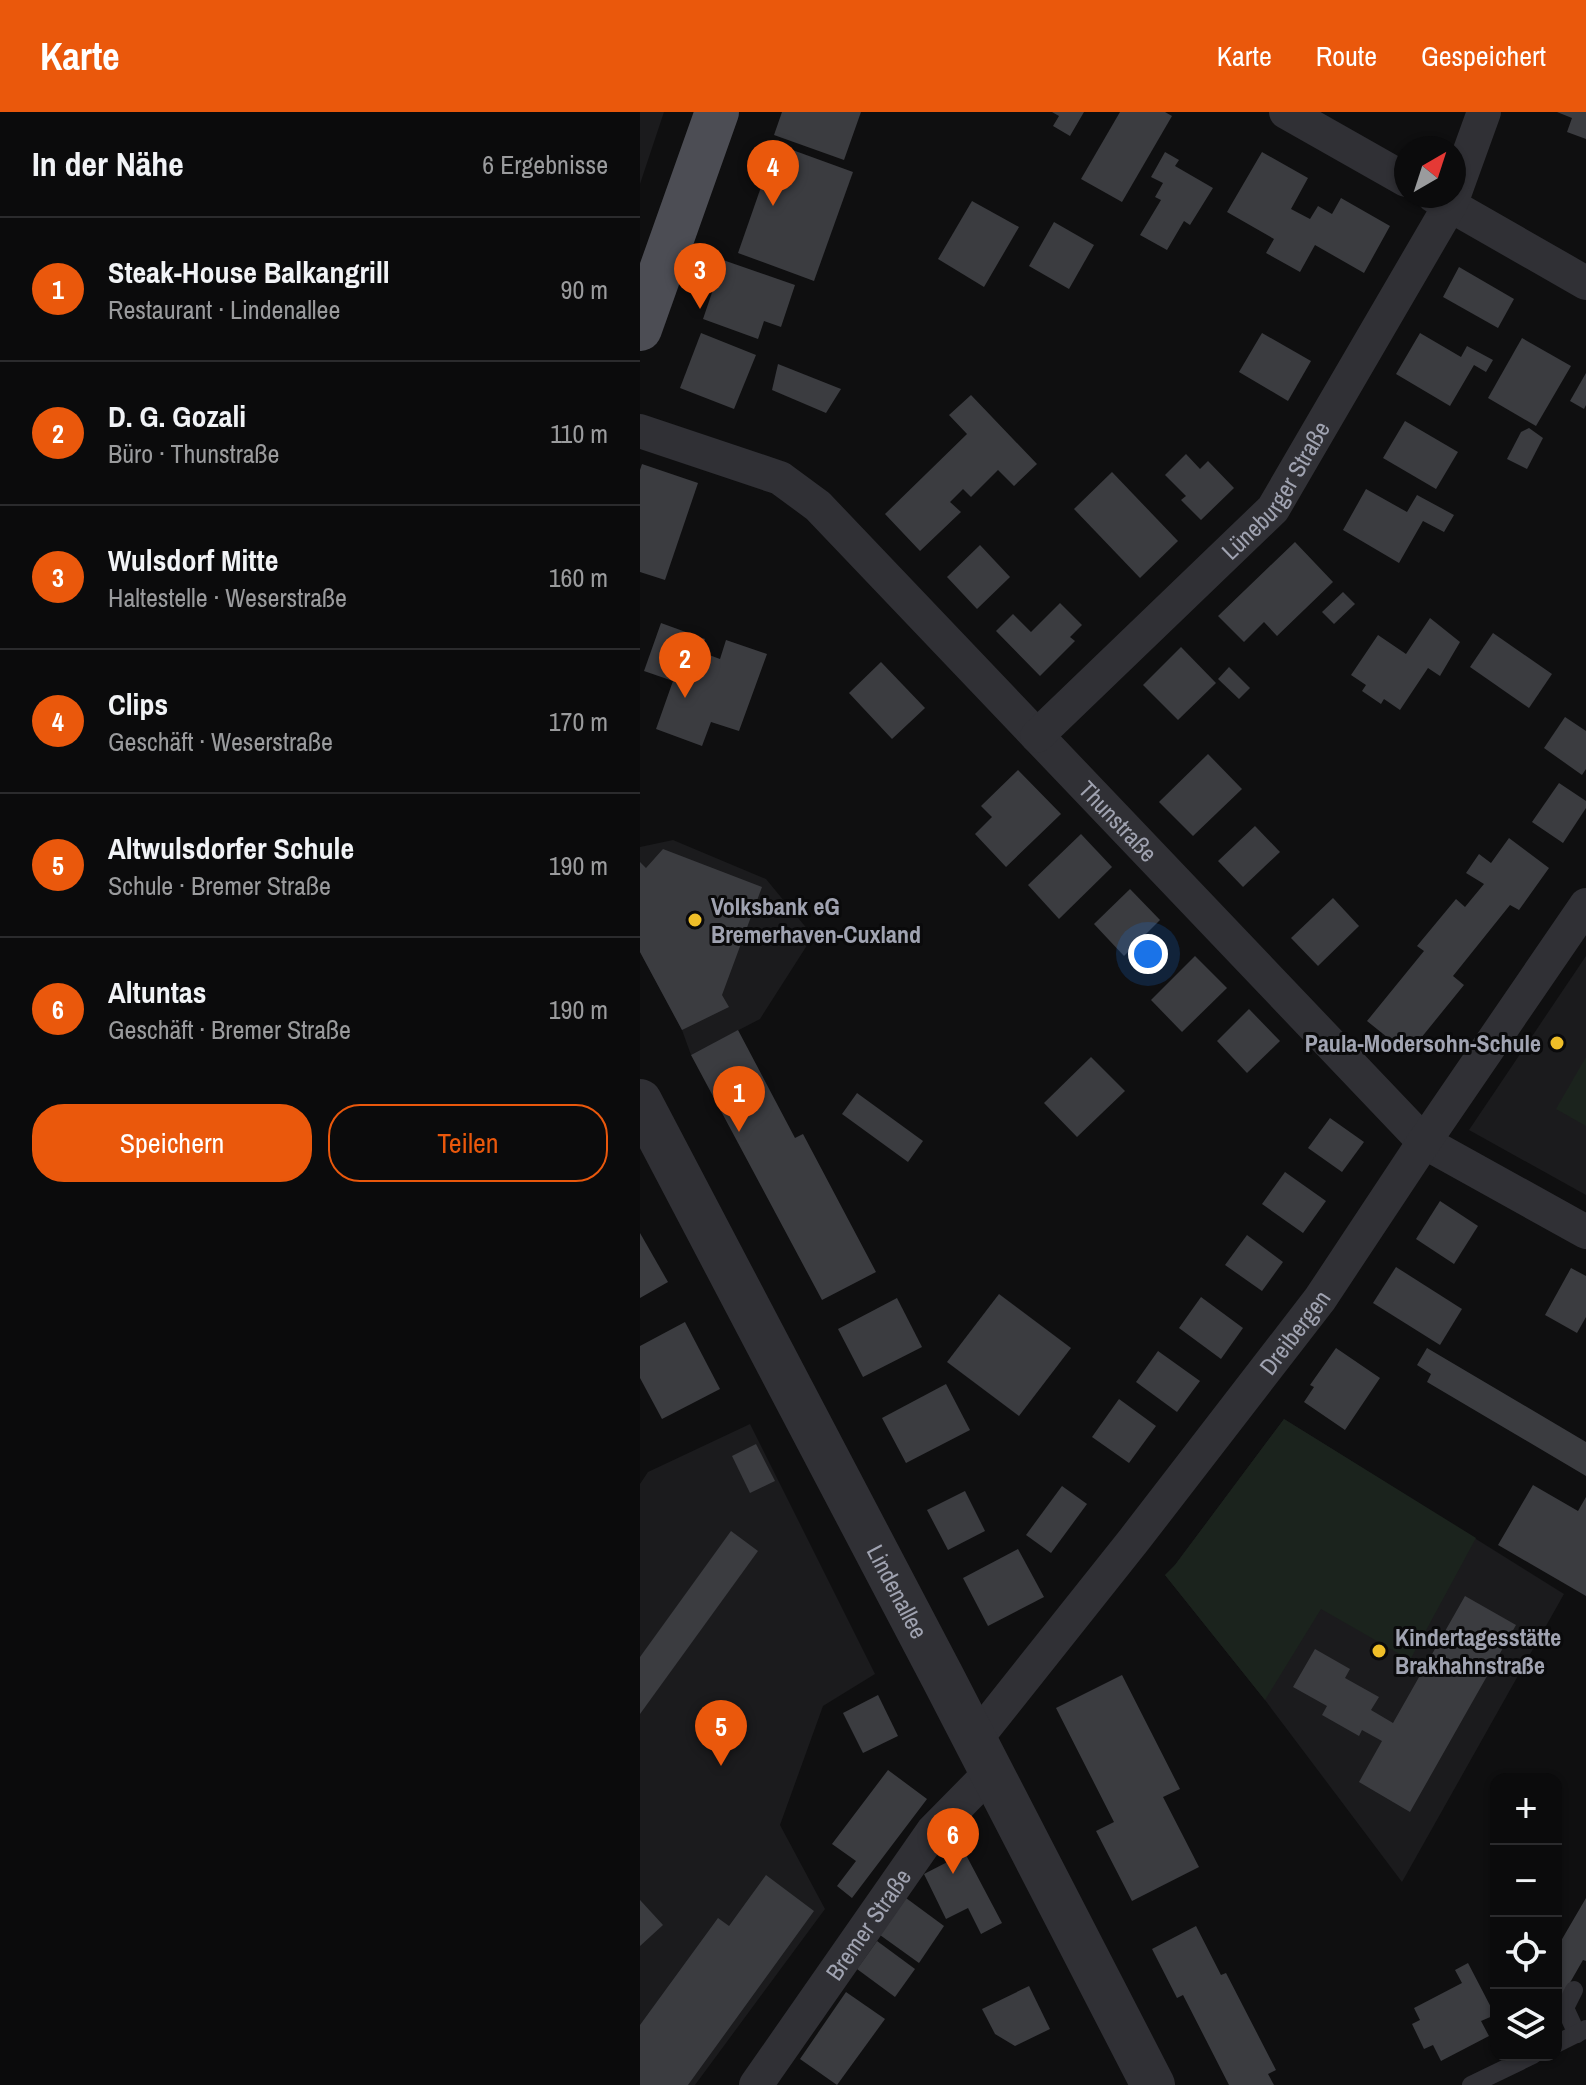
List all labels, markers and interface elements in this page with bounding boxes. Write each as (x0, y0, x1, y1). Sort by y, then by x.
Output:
text: Karte (40, 31, 120, 82)
text: Karte (1217, 37, 1272, 75)
text: Route (1316, 37, 1377, 75)
text: Gespeichert (1421, 37, 1546, 75)
north arrow (1394, 136, 1466, 208)
pin: 4 (747, 140, 799, 206)
text: In der Nähe (32, 141, 184, 187)
text: 6 Ergebnisse (482, 147, 608, 182)
pin: 3 (674, 243, 726, 309)
text: Steak-House Balkangrill (108, 252, 390, 292)
text: 1 (52, 272, 64, 307)
text: 90 m (561, 272, 608, 307)
text: Restaurant · Lindenallee (108, 292, 340, 327)
text: D. G. Gozali (108, 396, 246, 436)
street label: Lüneburger Straße (1214, 415, 1337, 566)
text: 2 (52, 416, 64, 451)
text: 110 m (550, 416, 608, 451)
text: Büro · Thunstraße (108, 436, 279, 471)
text: Wulsdorf Mitte (108, 540, 278, 580)
text: 3 (52, 560, 64, 595)
text: 160 m (549, 560, 608, 595)
text: Haltestelle · Weserstraße (108, 580, 347, 615)
pin: 2 (659, 632, 711, 698)
text: Clips (108, 684, 168, 724)
text: 4 (52, 704, 64, 739)
text: 170 m (549, 704, 608, 739)
text: Geschäft · Weserstraße (108, 724, 333, 759)
street label: Thunstraße (1072, 774, 1164, 869)
text: Altwulsdorfer Schule (108, 828, 354, 868)
text: 5 (52, 848, 64, 883)
text: 190 m (549, 848, 608, 883)
text: Schule · Bremer Straße (108, 868, 331, 903)
place label: Volksbank eG Bremerhaven-Cuxland (711, 890, 921, 950)
marker: Volksbank eG Bremerhaven-Cuxland (686, 911, 704, 929)
your location (1128, 934, 1168, 974)
text: Altuntas (108, 972, 206, 1012)
text: 6 (52, 992, 64, 1027)
text: 190 m (549, 992, 608, 1027)
text: Geschäft · Bremer Straße (108, 1012, 351, 1047)
place label: Paula-Modersohn-Schule (1305, 1027, 1541, 1059)
marker: Paula-Modersohn-Schule (1548, 1034, 1566, 1052)
pin: 1 (713, 1066, 765, 1132)
button: Speichern (32, 1104, 312, 1182)
button: Teilen (328, 1104, 608, 1182)
street label: Dreibergen (1252, 1284, 1337, 1381)
street label: Lindenallee (860, 1539, 935, 1644)
place label: Kindertagesstätte Brakhahnstraße (1395, 1621, 1561, 1681)
marker: Kindertagesstätte Brakhahnstraße (1370, 1642, 1388, 1660)
pin: 5 (695, 1700, 747, 1766)
map controls (1490, 1773, 1562, 2061)
button: + (1490, 1773, 1562, 1845)
pin: 6 (927, 1808, 979, 1874)
button: − (1490, 1845, 1562, 1917)
street label: Bremer Straße (818, 1862, 918, 1986)
button: locate (1490, 1917, 1562, 1989)
button: layers (1490, 1989, 1562, 2061)

